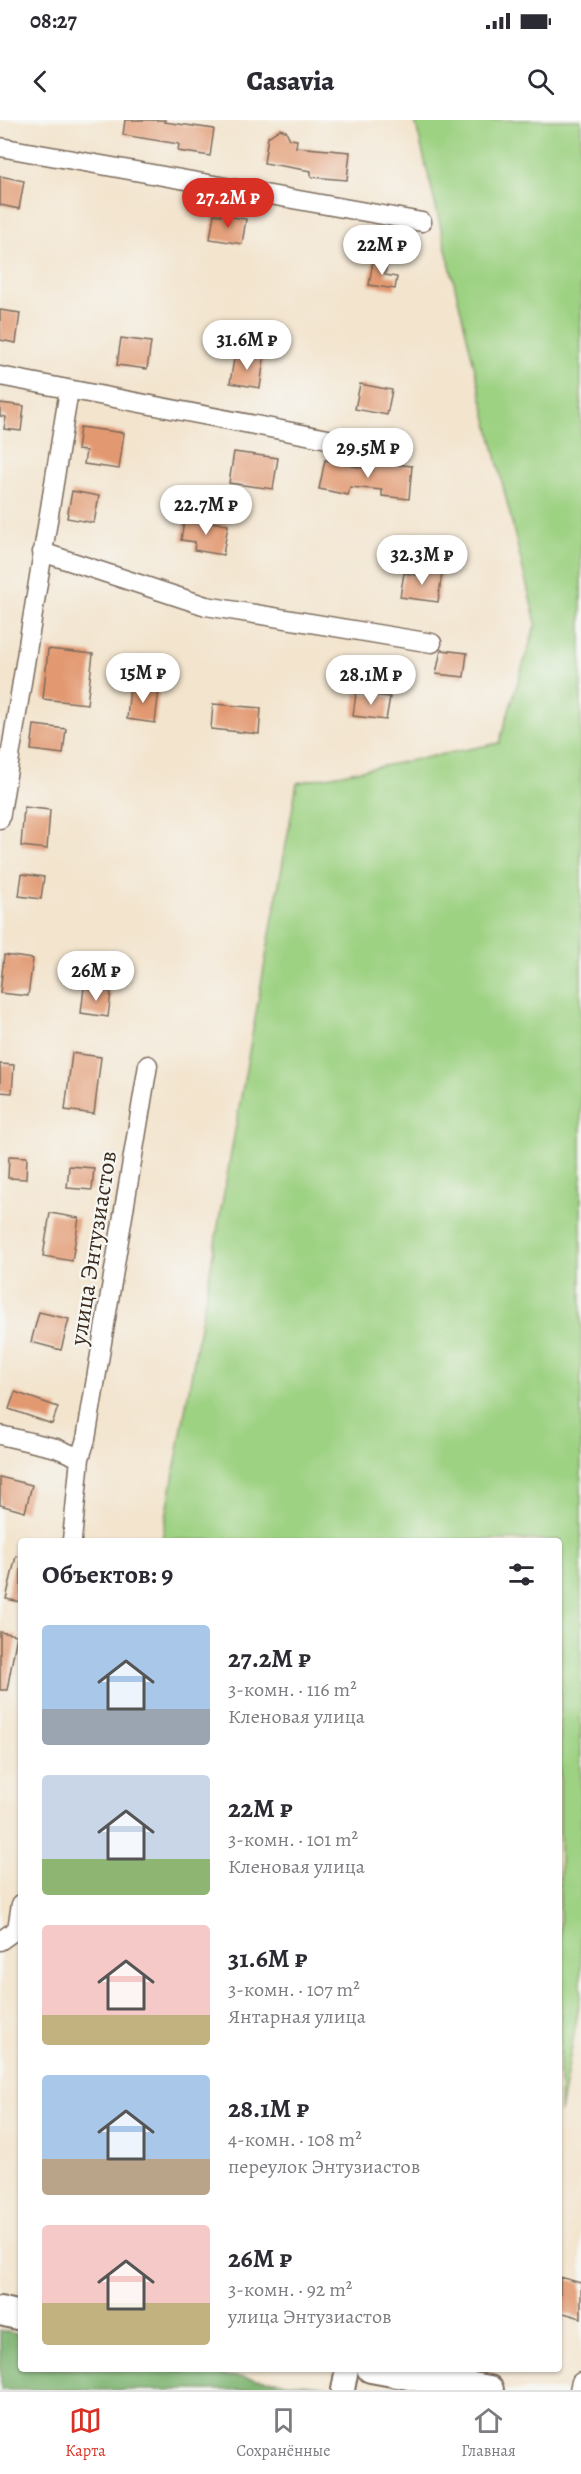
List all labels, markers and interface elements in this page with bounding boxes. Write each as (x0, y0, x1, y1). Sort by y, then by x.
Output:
text: 08:27 (30, 6, 77, 36)
text: Casavia (246, 63, 335, 99)
icon: back (24, 65, 57, 98)
icon: search (524, 65, 557, 98)
pin: 27.2M ₽ (173, 178, 283, 229)
text: 27.2M ₽ (196, 184, 260, 211)
pin: 22M ₽ (340, 225, 424, 276)
text: 22M ₽ (357, 231, 407, 258)
pin: 31.6M ₽ (192, 320, 302, 371)
text: 31.6M ₽ (216, 326, 278, 353)
pin: 29.5M ₽ (313, 428, 423, 479)
text: 29.5M ₽ (336, 434, 400, 461)
pin: 22.7M ₽ (151, 485, 261, 536)
text: 22.7M ₽ (174, 491, 238, 518)
pin: 32.3M ₽ (367, 535, 477, 586)
text: 32.3M ₽ (391, 541, 453, 568)
pin: 15M ₽ (101, 653, 185, 704)
pin: 28.1M ₽ (316, 655, 426, 706)
text: 15M ₽ (120, 659, 166, 686)
text: 28.1M ₽ (340, 661, 402, 688)
pin: 26M ₽ (54, 951, 138, 1002)
text: 26M ₽ (71, 957, 121, 984)
street label: улица Энтузиастов (62, 1149, 124, 1348)
text: Объектов: 9 (42, 1557, 173, 1592)
icon: filters (505, 1558, 538, 1591)
text: 27.2M ₽ (228, 1641, 311, 1676)
icon: home (90, 1649, 162, 1721)
text: 3-комн. · 116 m² (228, 1676, 357, 1703)
text: Кленовая улица (228, 1703, 365, 1730)
text: 22M ₽ (228, 1791, 293, 1826)
icon: home (90, 1799, 162, 1871)
text: 3-комн. · 101 m² (228, 1826, 358, 1853)
text: Кленовая улица (228, 1853, 365, 1880)
text: 31.6M ₽ (228, 1941, 307, 1976)
icon: home (90, 1949, 162, 2021)
text: 3-комн. · 107 m² (228, 1976, 360, 2003)
text: Янтарная улица (228, 2003, 366, 2030)
text: 28.1M ₽ (228, 2091, 309, 2126)
icon: home (90, 2099, 162, 2171)
text: 4-комн. · 108 m² (228, 2126, 362, 2153)
text: переулок Энтузиастов (228, 2153, 420, 2180)
text: 26M ₽ (228, 2241, 292, 2276)
icon: home (90, 2249, 162, 2321)
text: 3-комн. · 92 m² (228, 2276, 352, 2303)
text: улица Энтузиастов (228, 2303, 392, 2330)
tab: Карта (65, 2404, 106, 2462)
tab: Сохранённые (236, 2404, 331, 2462)
tab: Главная (461, 2404, 516, 2462)

